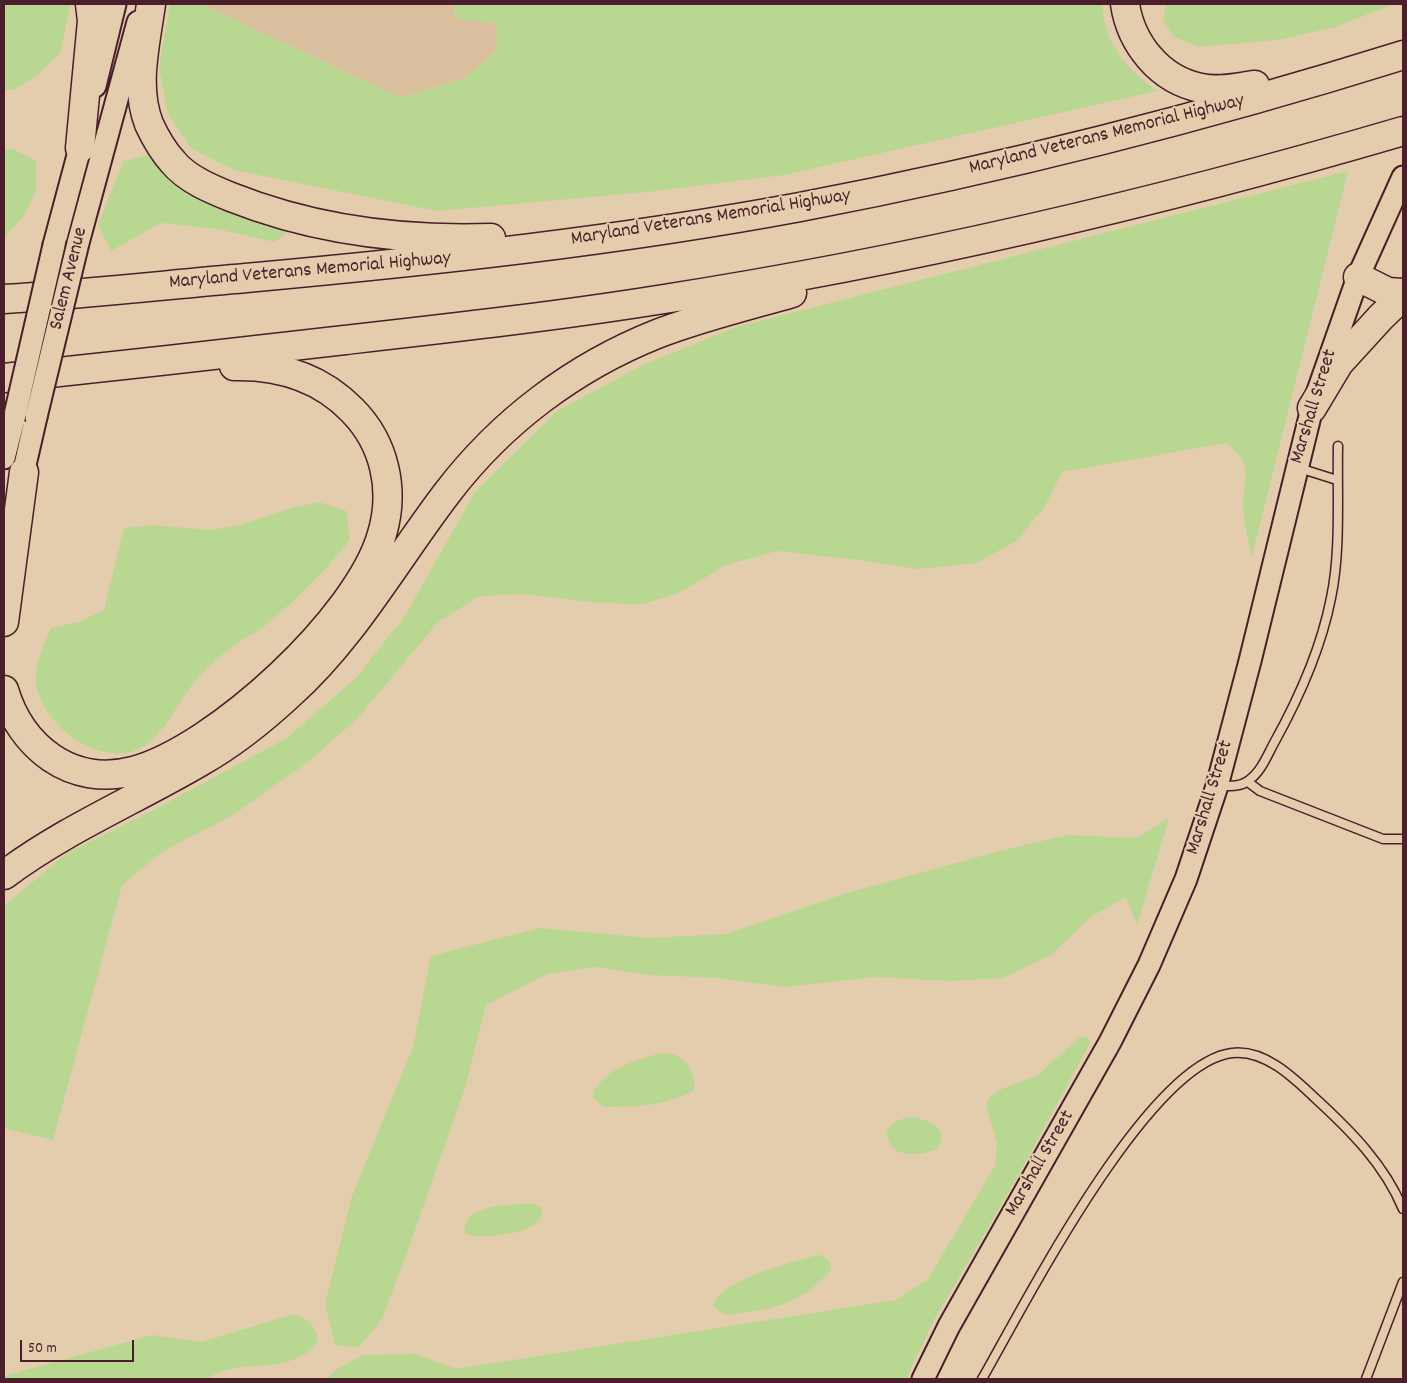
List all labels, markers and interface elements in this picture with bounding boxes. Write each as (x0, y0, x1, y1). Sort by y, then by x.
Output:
street label: Maryland Veterans Memorial Highway (967, 90, 1247, 182)
street label: Maryland Veterans Memorial Highway (569, 185, 853, 253)
street label: Salem Avenue (46, 225, 94, 333)
street label: Maryland Veterans Memorial Highway (168, 248, 452, 296)
street label: Marshall Street (1286, 347, 1344, 467)
street label: Marshall Street (1182, 738, 1240, 858)
street label: Marshall Street (1001, 1107, 1081, 1221)
scale bar (22, 1330, 136, 1362)
text: 50 m (28, 1338, 57, 1360)

